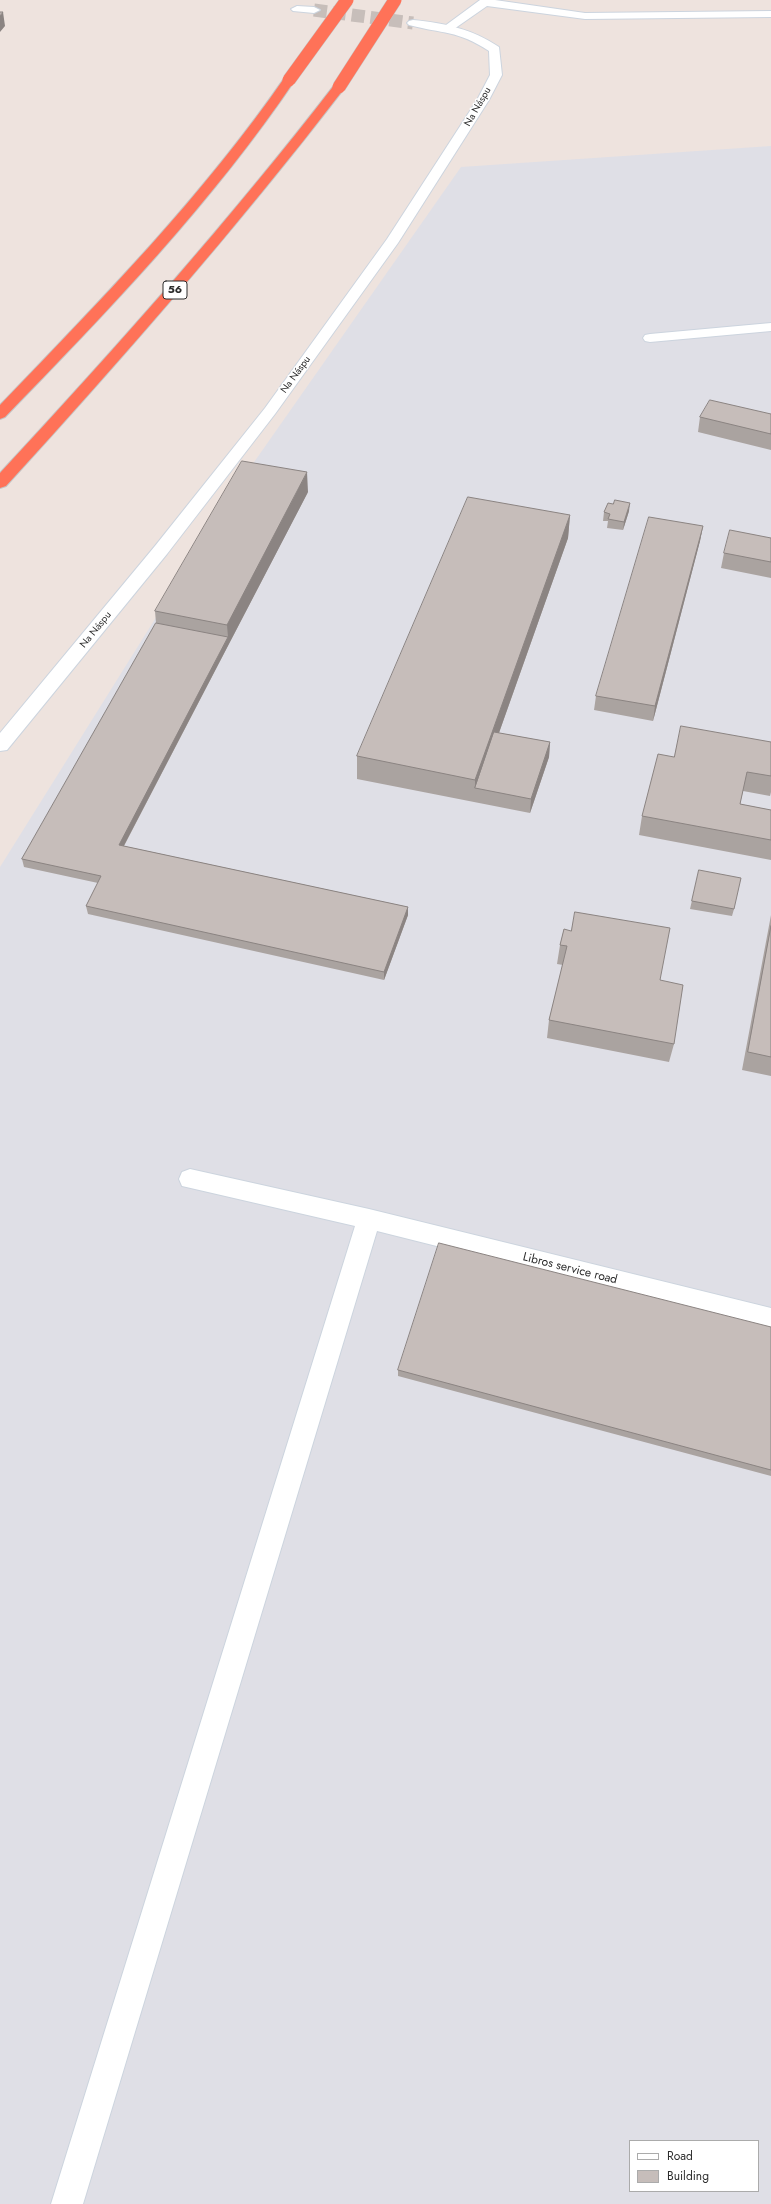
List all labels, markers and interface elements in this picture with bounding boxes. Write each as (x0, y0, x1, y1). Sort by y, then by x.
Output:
street label: Na Náspu (462, 85, 494, 129)
road number: 56 (163, 281, 187, 299)
street label: Na Náspu (278, 354, 314, 396)
street label: Na Náspu (78, 609, 114, 651)
street label: Libros service road (521, 1250, 619, 1288)
legend (629, 2140, 759, 2192)
text: Road (667, 2147, 693, 2165)
text: Building (667, 2167, 709, 2185)

